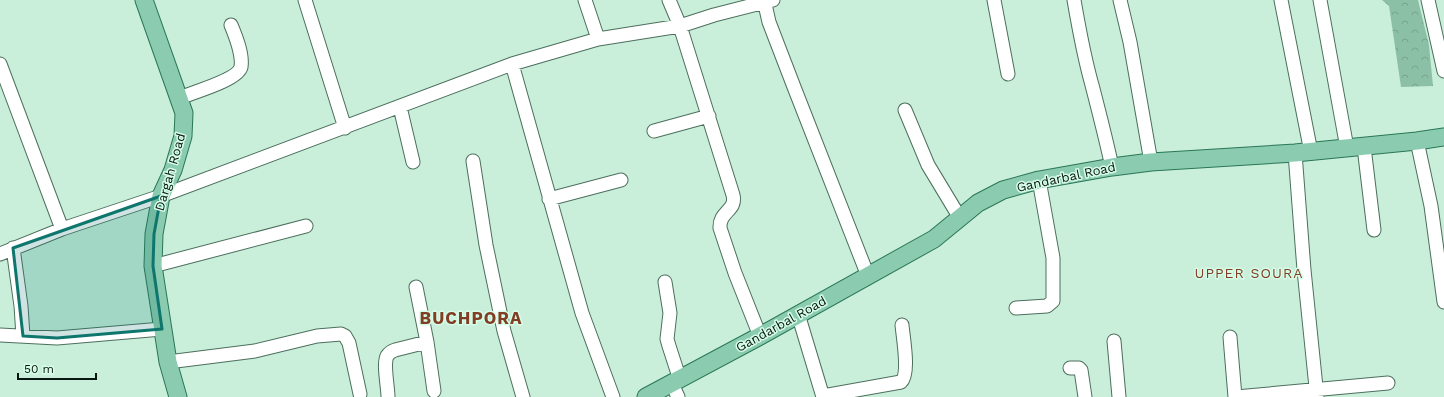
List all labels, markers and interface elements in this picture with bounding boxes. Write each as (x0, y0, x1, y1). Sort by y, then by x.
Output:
street label: Dargah Road (152, 131, 188, 213)
street label: Gandarbal Road (1015, 159, 1117, 195)
district label: UPPER SOURA (1195, 265, 1303, 281)
street label: Gandarbal Road (733, 293, 829, 355)
district label: BUCHPORA (420, 308, 523, 328)
scale bar (18, 355, 96, 381)
text: 50 m (24, 362, 54, 376)

